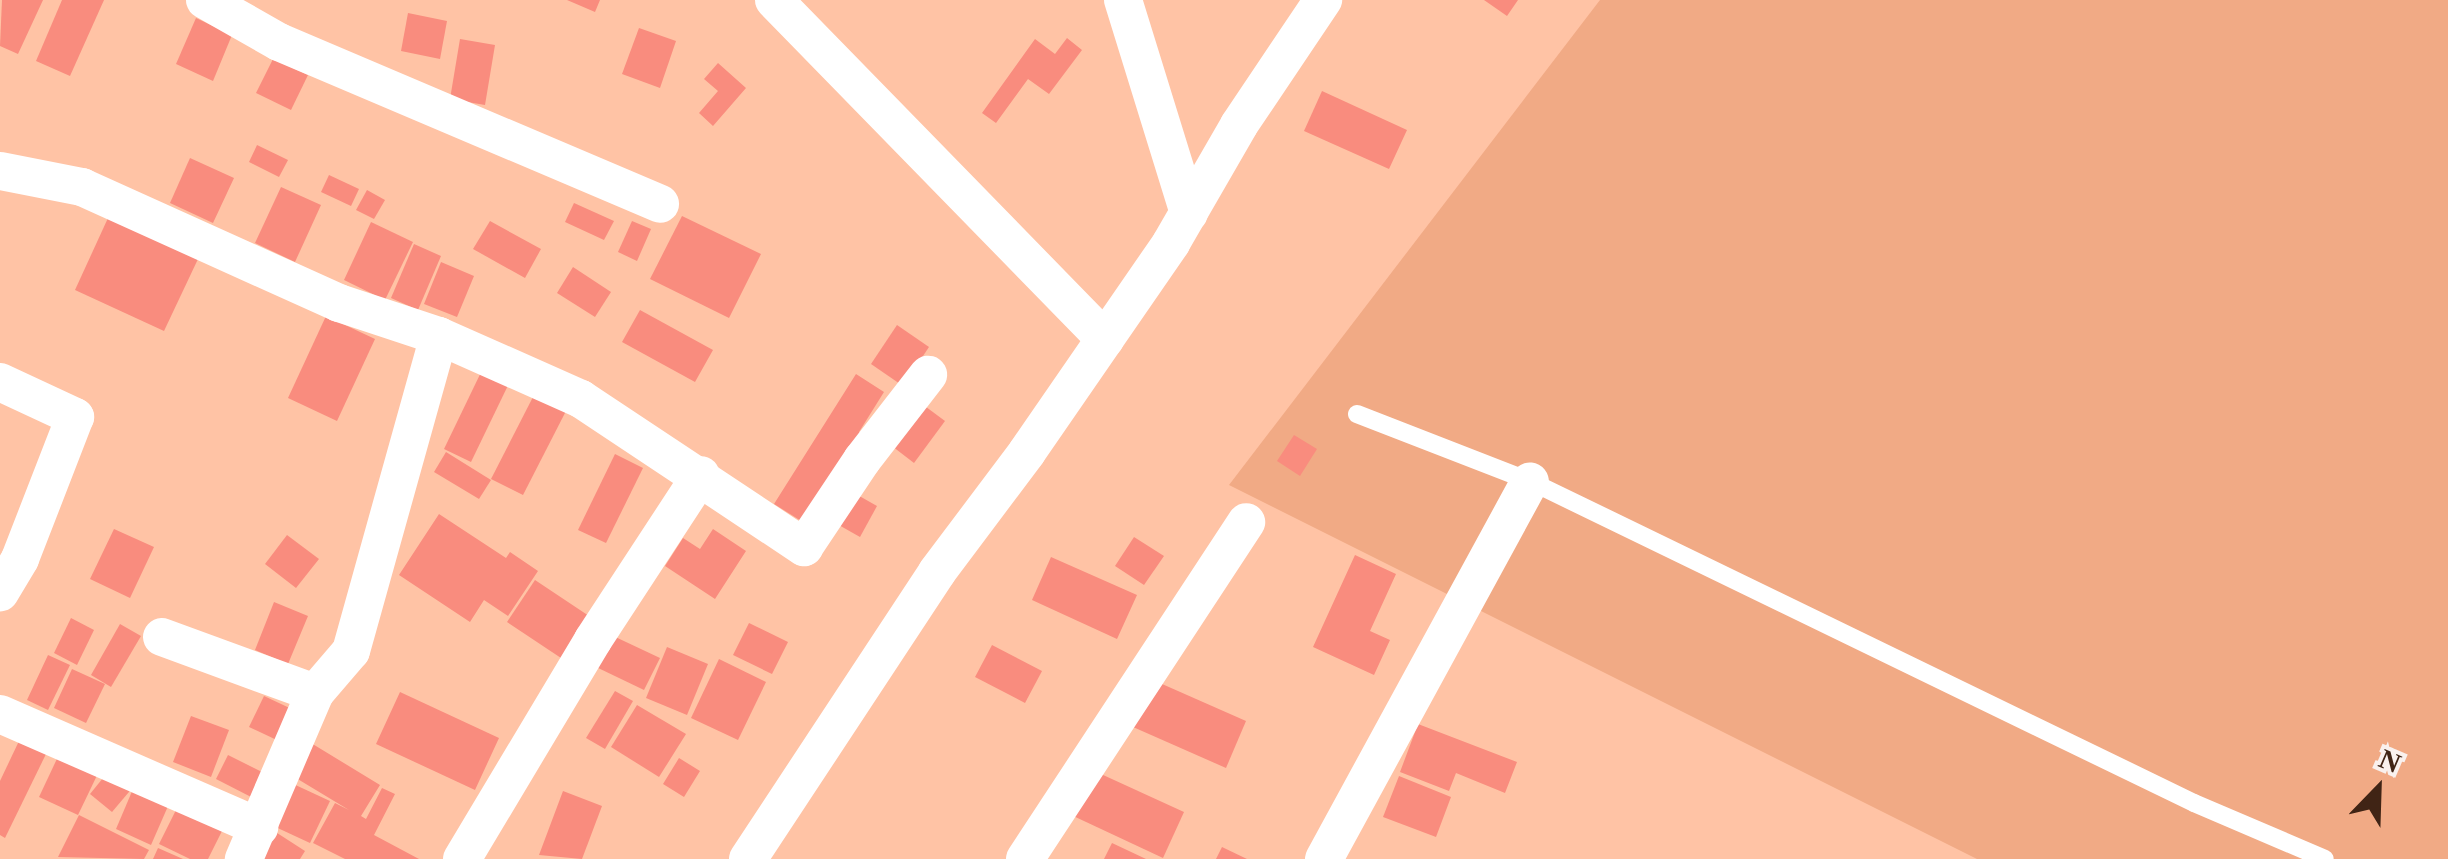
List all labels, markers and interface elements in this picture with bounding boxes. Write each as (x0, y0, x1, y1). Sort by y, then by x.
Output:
north arrow (2328, 739, 2428, 839)
text: N (2375, 743, 2405, 779)

